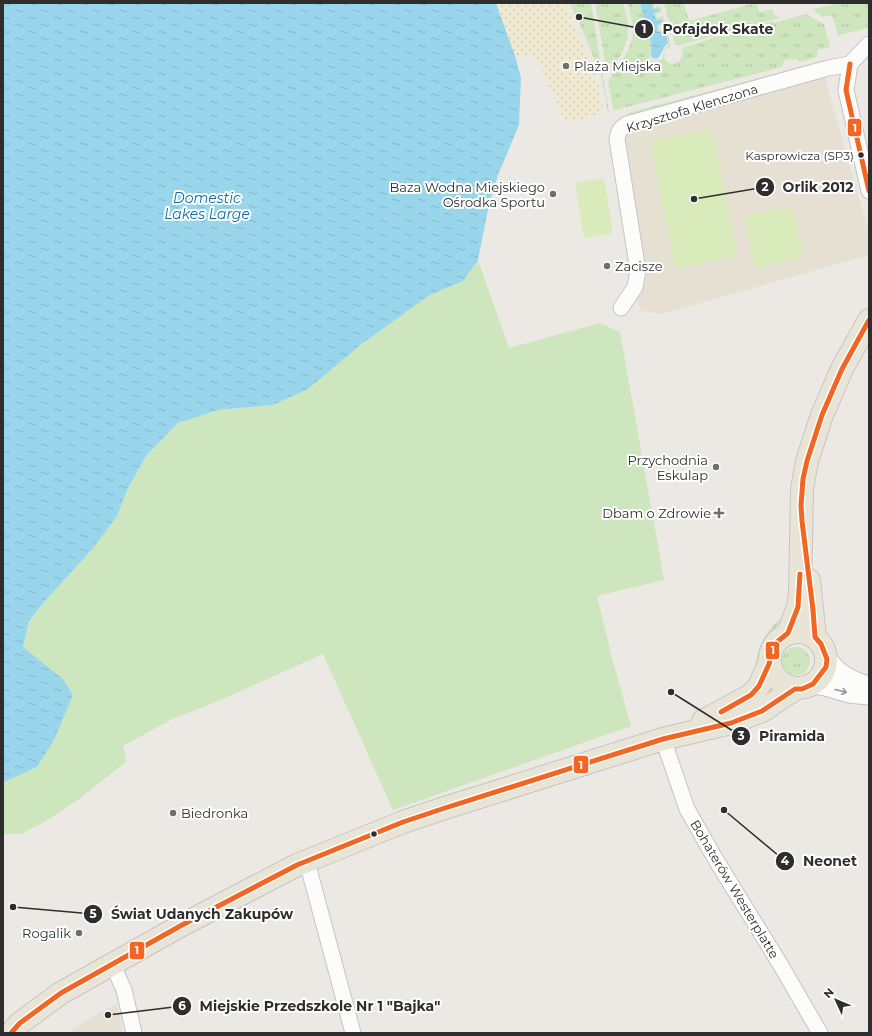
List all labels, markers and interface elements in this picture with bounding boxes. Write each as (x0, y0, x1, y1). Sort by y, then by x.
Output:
callout: Pofajdok Skate (634, 16, 781, 42)
text: Pofajdok Skate (663, 20, 774, 38)
text: 1 (642, 21, 646, 36)
place label: Plaża Miejska (574, 58, 661, 74)
marker: Plaża Miejska (561, 61, 571, 71)
street label: Krzysztofa Klenczona (624, 80, 760, 136)
line badge: 1 (847, 118, 862, 137)
text: 1 (853, 121, 857, 135)
place label: Kasprowicza (SP3) (745, 148, 854, 163)
marker: Kasprowicza (SP3) (856, 150, 866, 160)
callout: Orlik 2012 (755, 174, 862, 200)
text: Orlik 2012 (783, 178, 853, 196)
place label: Baza Wodna Miejskiego Ośrodka Sportu (389, 179, 545, 210)
text: 2 (761, 179, 769, 194)
water label: Domestic Lakes Large (164, 189, 250, 223)
marker: Baza Wodna Miejskiego Ośrodka Sportu (548, 189, 558, 199)
place label: Zacisze (615, 258, 663, 274)
marker: Zacisze (602, 261, 612, 271)
place label: Przychodnia Eskulap (628, 452, 708, 483)
marker: Przychodnia Eskulap (711, 462, 721, 472)
place label: Dbam o Zdrowie (602, 505, 711, 521)
marker: Dbam o Zdrowie (714, 508, 724, 518)
line badge: 1 (765, 641, 780, 660)
text: 1 (771, 643, 775, 657)
one-way arrow (834, 688, 847, 695)
callout: Piramida (731, 723, 833, 749)
text: Piramida (759, 727, 825, 745)
text: 3 (736, 728, 745, 743)
line badge: 1 (573, 755, 589, 774)
text: 1 (579, 758, 583, 772)
place label: Biedronka (181, 805, 248, 821)
marker: Biedronka (168, 808, 178, 818)
street label: Bohaterów Westerplatte (687, 817, 783, 961)
unlabelled marker (369, 829, 379, 839)
callout: Neonet (775, 848, 865, 874)
text: Neonet (803, 852, 857, 870)
text: 4 (781, 853, 790, 868)
callout: Świat Udanych Zakupów (83, 901, 302, 927)
text: Świat Udanych Zakupów (111, 905, 294, 923)
text: 5 (89, 906, 97, 921)
place label: Rogalik (22, 925, 71, 941)
marker: Rogalik (74, 928, 84, 938)
line badge: 1 (129, 941, 145, 960)
text: 1 (135, 943, 139, 957)
north arrow (816, 980, 856, 1020)
text: N (821, 985, 837, 1001)
callout: Miejskie Przedszkole Nr 1 "Bajka" (172, 993, 449, 1019)
text: Miejskie Przedszkole Nr 1 "Bajka" (200, 997, 440, 1015)
text: 6 (178, 998, 186, 1013)

